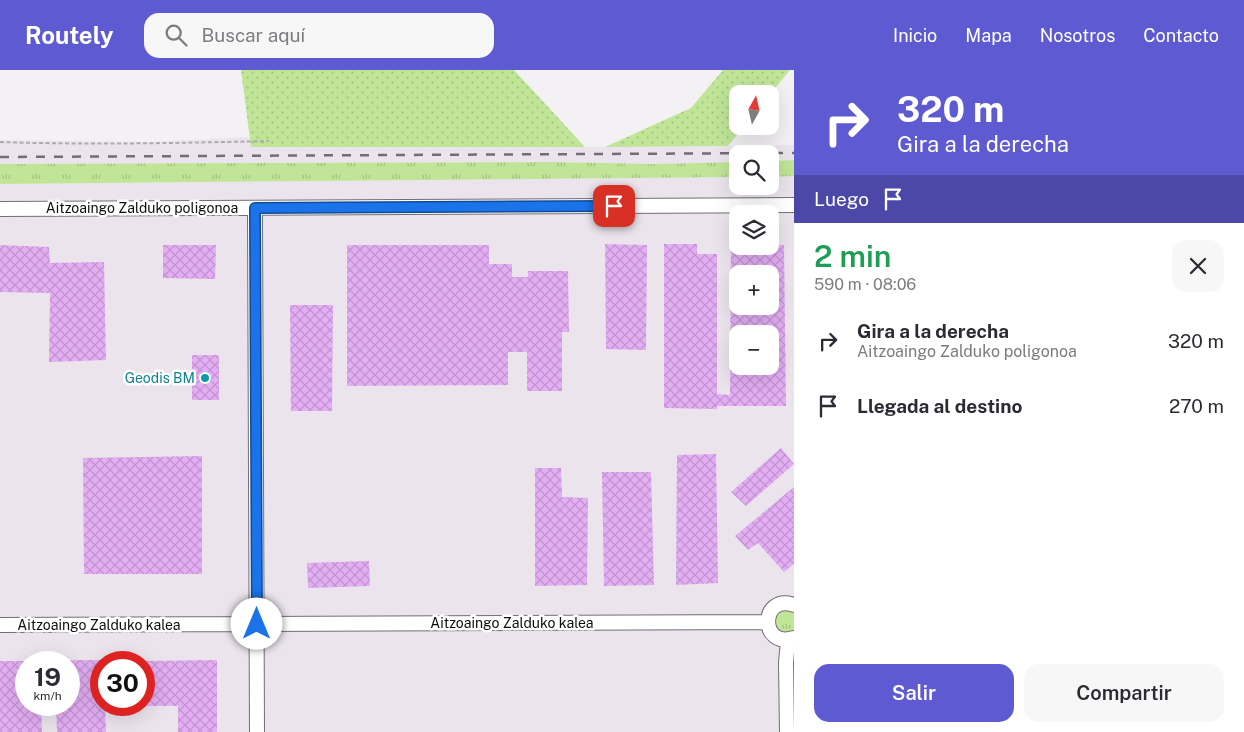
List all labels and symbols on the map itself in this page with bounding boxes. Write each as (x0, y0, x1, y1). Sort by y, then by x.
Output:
north arrow (729, 85, 779, 135)
pin (593, 185, 635, 227)
street label: Aitzoaingo Zalduko poligonoa (46, 200, 238, 216)
place label: Geodis BM (125, 370, 195, 386)
marker: Geodis BM (199, 372, 211, 384)
position arrow (230, 597, 282, 649)
street label: Aitzoaingo Zalduko kalea (430, 615, 594, 631)
street label: Aitzoaingo Zalduko kalea (17, 617, 181, 633)
speed limit sign: 30 (90, 651, 155, 716)

